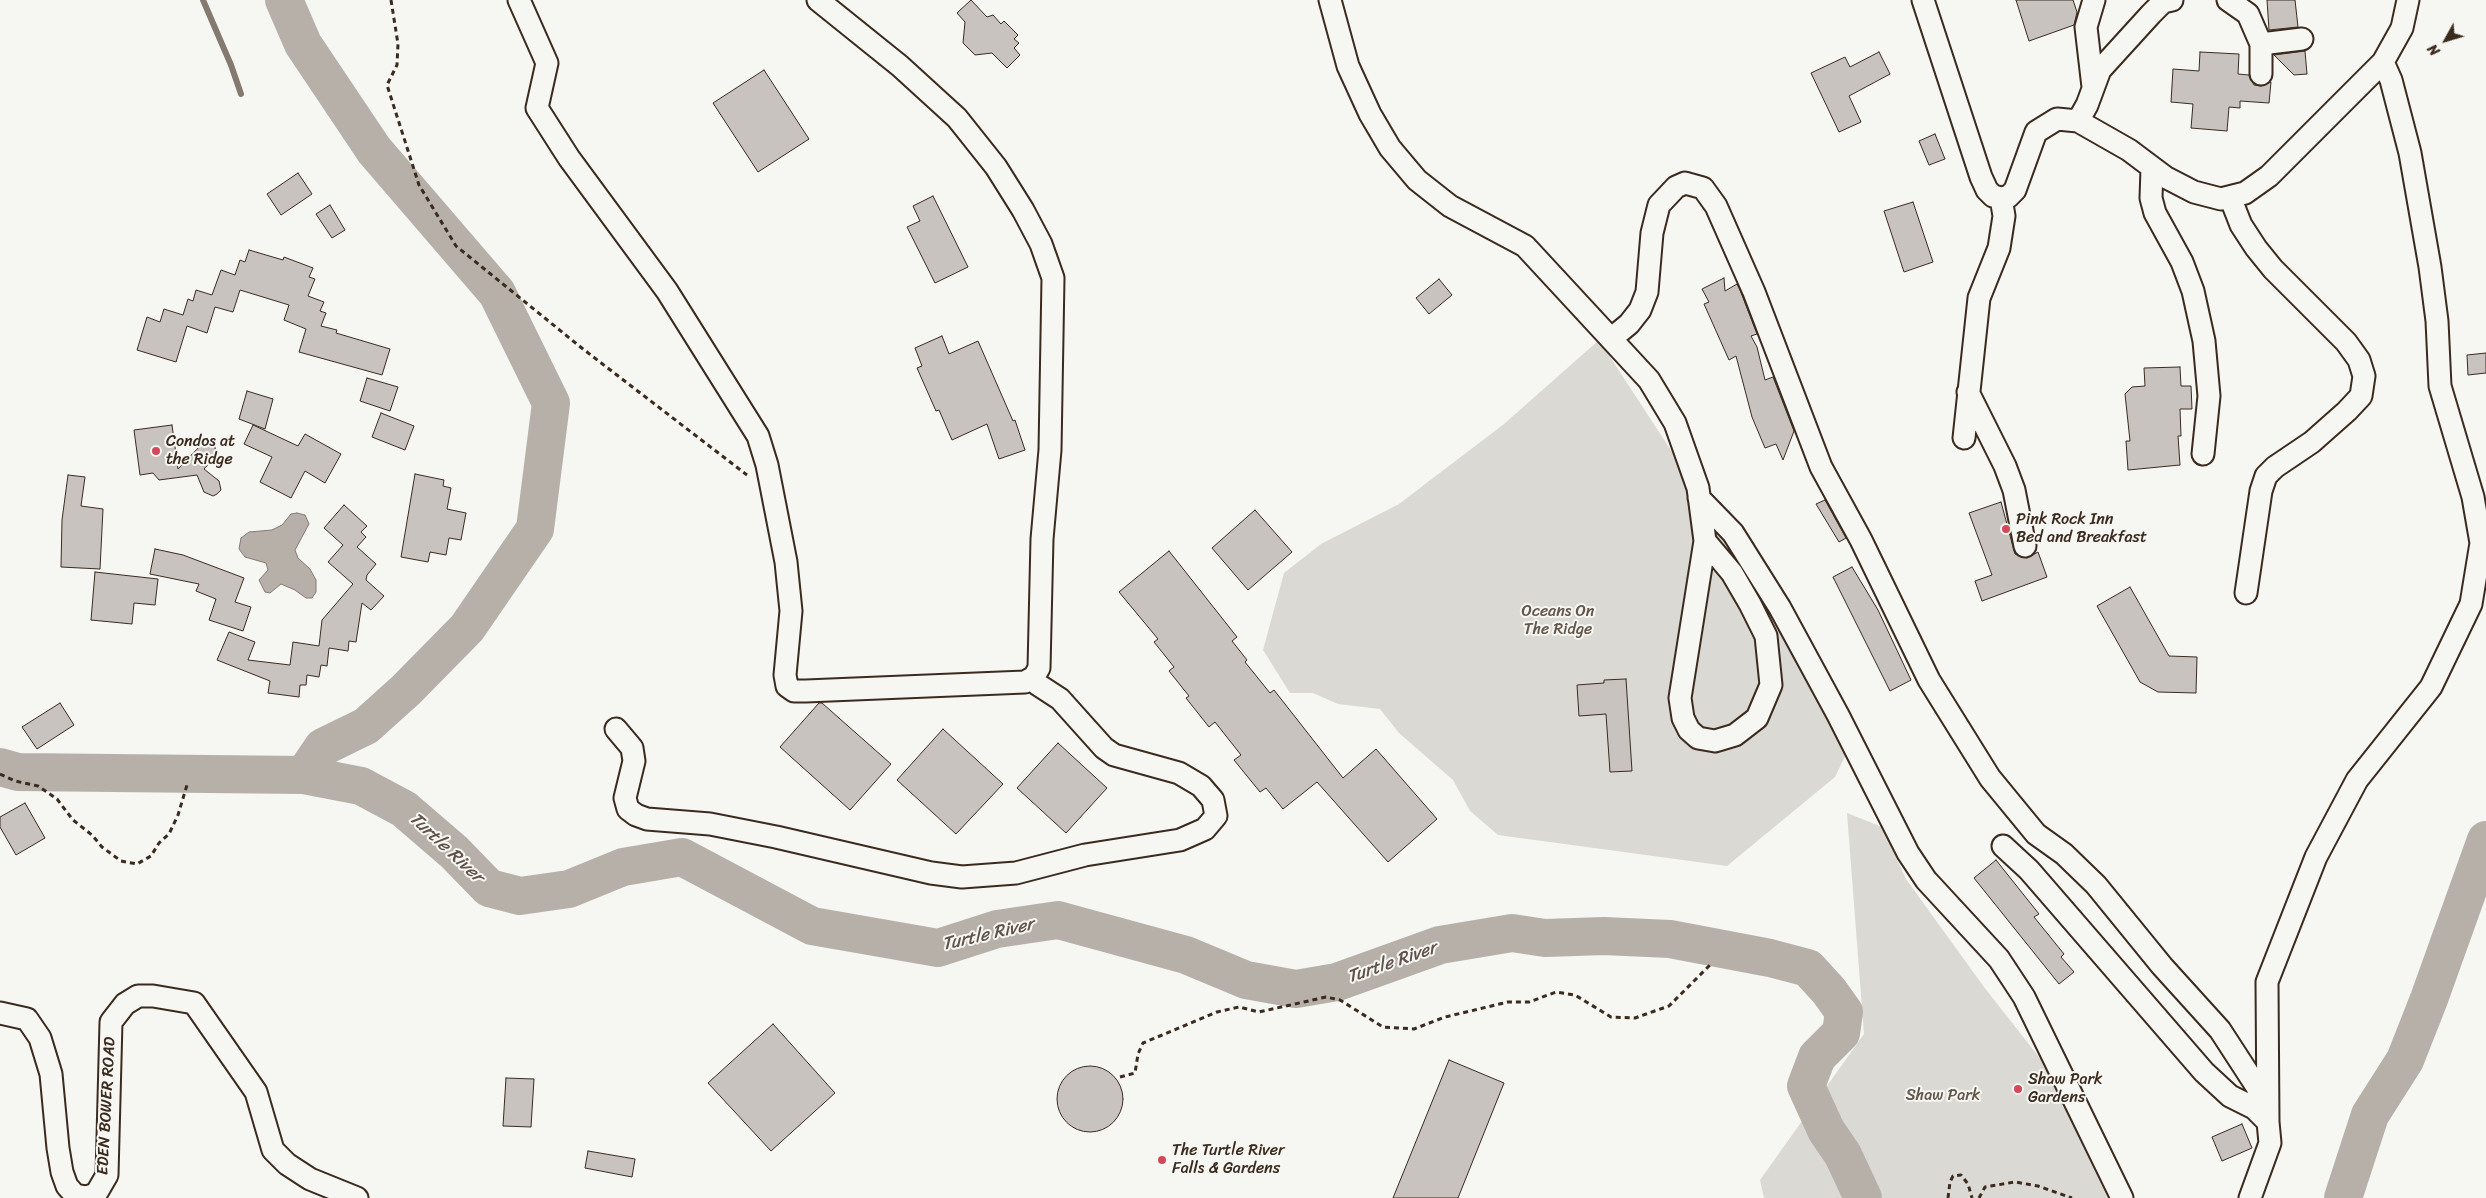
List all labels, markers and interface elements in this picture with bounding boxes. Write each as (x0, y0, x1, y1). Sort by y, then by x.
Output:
north arrow (2421, 15, 2471, 65)
text: N (2421, 38, 2447, 61)
place label: Condos at the Ridge (166, 432, 235, 470)
marker: Condos at the Ridge (150, 445, 162, 457)
place label: Pink Rock Inn Bed and Breakfast (2016, 510, 2147, 548)
marker: Pink Rock Inn Bed and Breakfast (2000, 523, 2012, 535)
park label: Oceans On The Ridge (1522, 602, 1594, 640)
water label: Turtle River (405, 808, 487, 888)
water label: Turtle River (940, 914, 1036, 956)
water label: Turtle River (1344, 938, 1440, 988)
street label: EDEN BOWER ROAD (94, 1036, 120, 1176)
place label: Shaw Park Gardens (2028, 1070, 2102, 1108)
marker: Shaw Park Gardens (2012, 1083, 2024, 1095)
park label: Shaw Park (1906, 1086, 1980, 1106)
place label: The Turtle River Falls & Gardens (1172, 1141, 1285, 1179)
marker: The Turtle River Falls & Gardens (1156, 1154, 1168, 1166)

